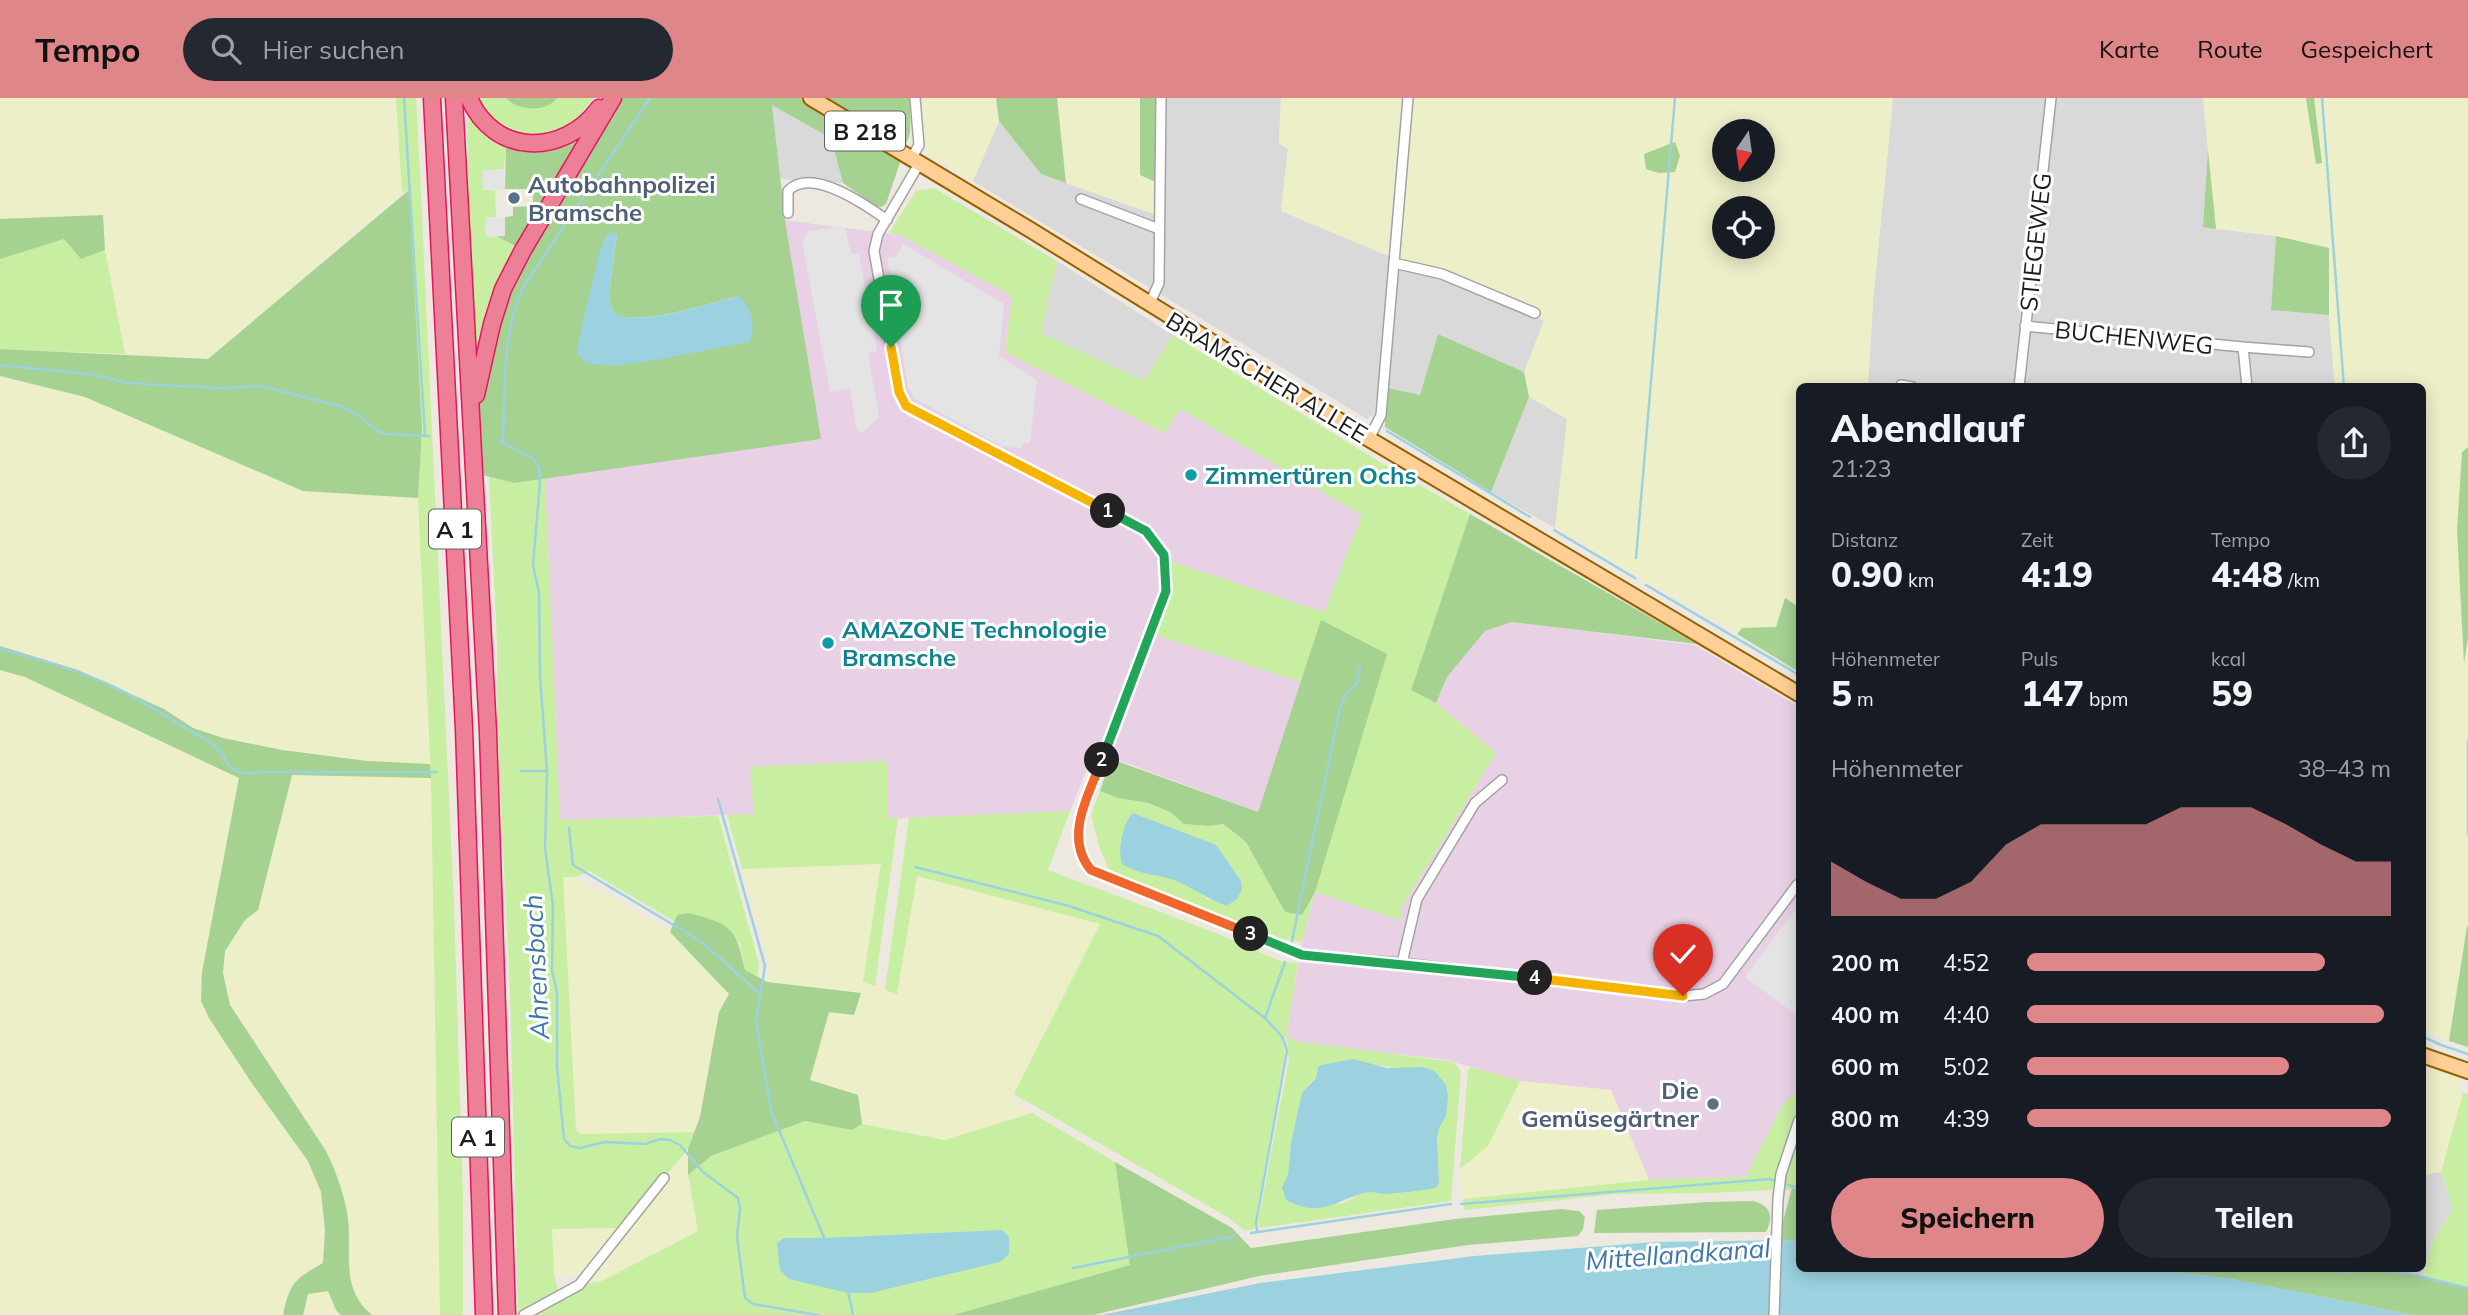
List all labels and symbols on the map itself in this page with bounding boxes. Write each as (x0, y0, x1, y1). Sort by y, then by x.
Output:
road number: B 218 (825, 112, 905, 150)
north arrow (1712, 119, 1774, 182)
place label: Autobahnpolizei Bramsche (528, 169, 716, 227)
street label: STIEGEWEG (2013, 171, 2057, 313)
marker: Autobahnpolizei Bramsche (506, 190, 522, 206)
pin (861, 275, 921, 347)
street label: BRAMSCHER ALLEE (1161, 305, 1373, 449)
street label: BUCHENWEG (2053, 314, 2215, 360)
place label: Zimmertüren Ochs (1205, 460, 1417, 490)
marker: Zimmertüren Ochs (1183, 467, 1199, 483)
pin: 1 (1090, 494, 1126, 528)
road number: A 1 (429, 510, 481, 548)
place label: AMAZONE Technologie Bramsche (842, 614, 1107, 672)
marker: AMAZONE Technologie Bramsche (820, 635, 836, 651)
pin: 2 (1084, 742, 1120, 778)
water label: Ahrensbach (516, 894, 556, 1041)
pin: 3 (1234, 916, 1268, 952)
pin (1653, 924, 1713, 996)
pin: 4 (1518, 960, 1552, 996)
place label: Die Gemüsegärtner (1521, 1075, 1700, 1133)
marker: Die Gemüsegärtner (1705, 1096, 1721, 1112)
road number: A 1 (452, 1118, 504, 1156)
water label: Mittellandkanal (1585, 1231, 1772, 1277)

